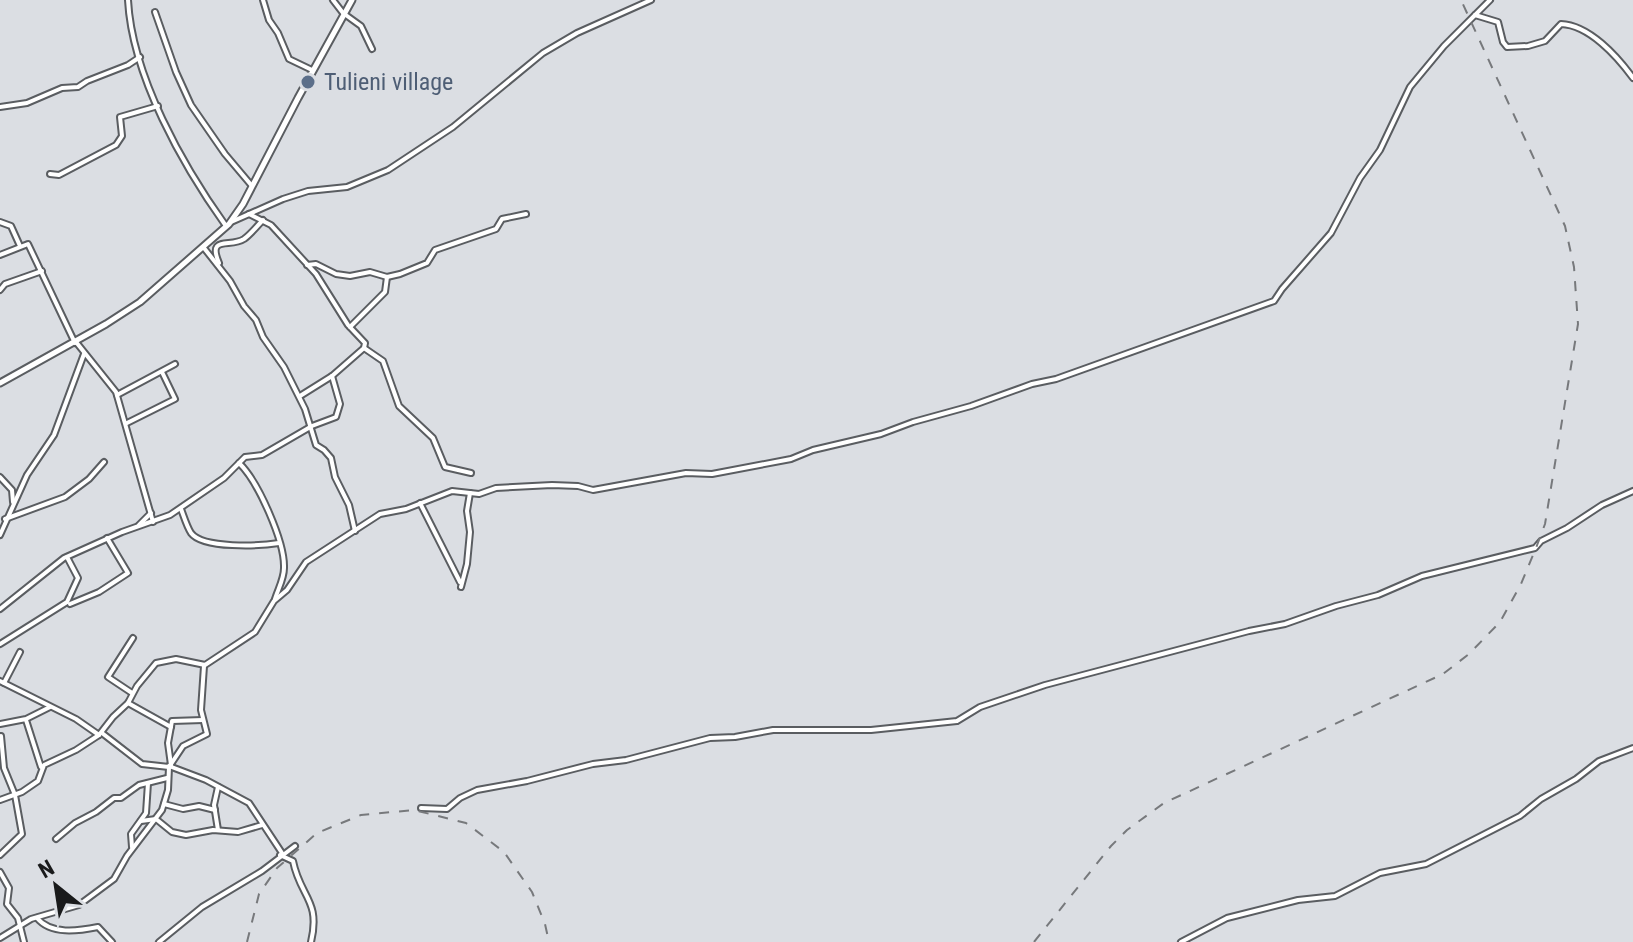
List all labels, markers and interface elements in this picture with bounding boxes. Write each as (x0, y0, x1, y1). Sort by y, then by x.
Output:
place label: Tulieni village (324, 68, 453, 96)
marker: Tulieni village (299, 73, 317, 91)
north arrow (16, 846, 96, 926)
text: N (34, 855, 58, 883)

